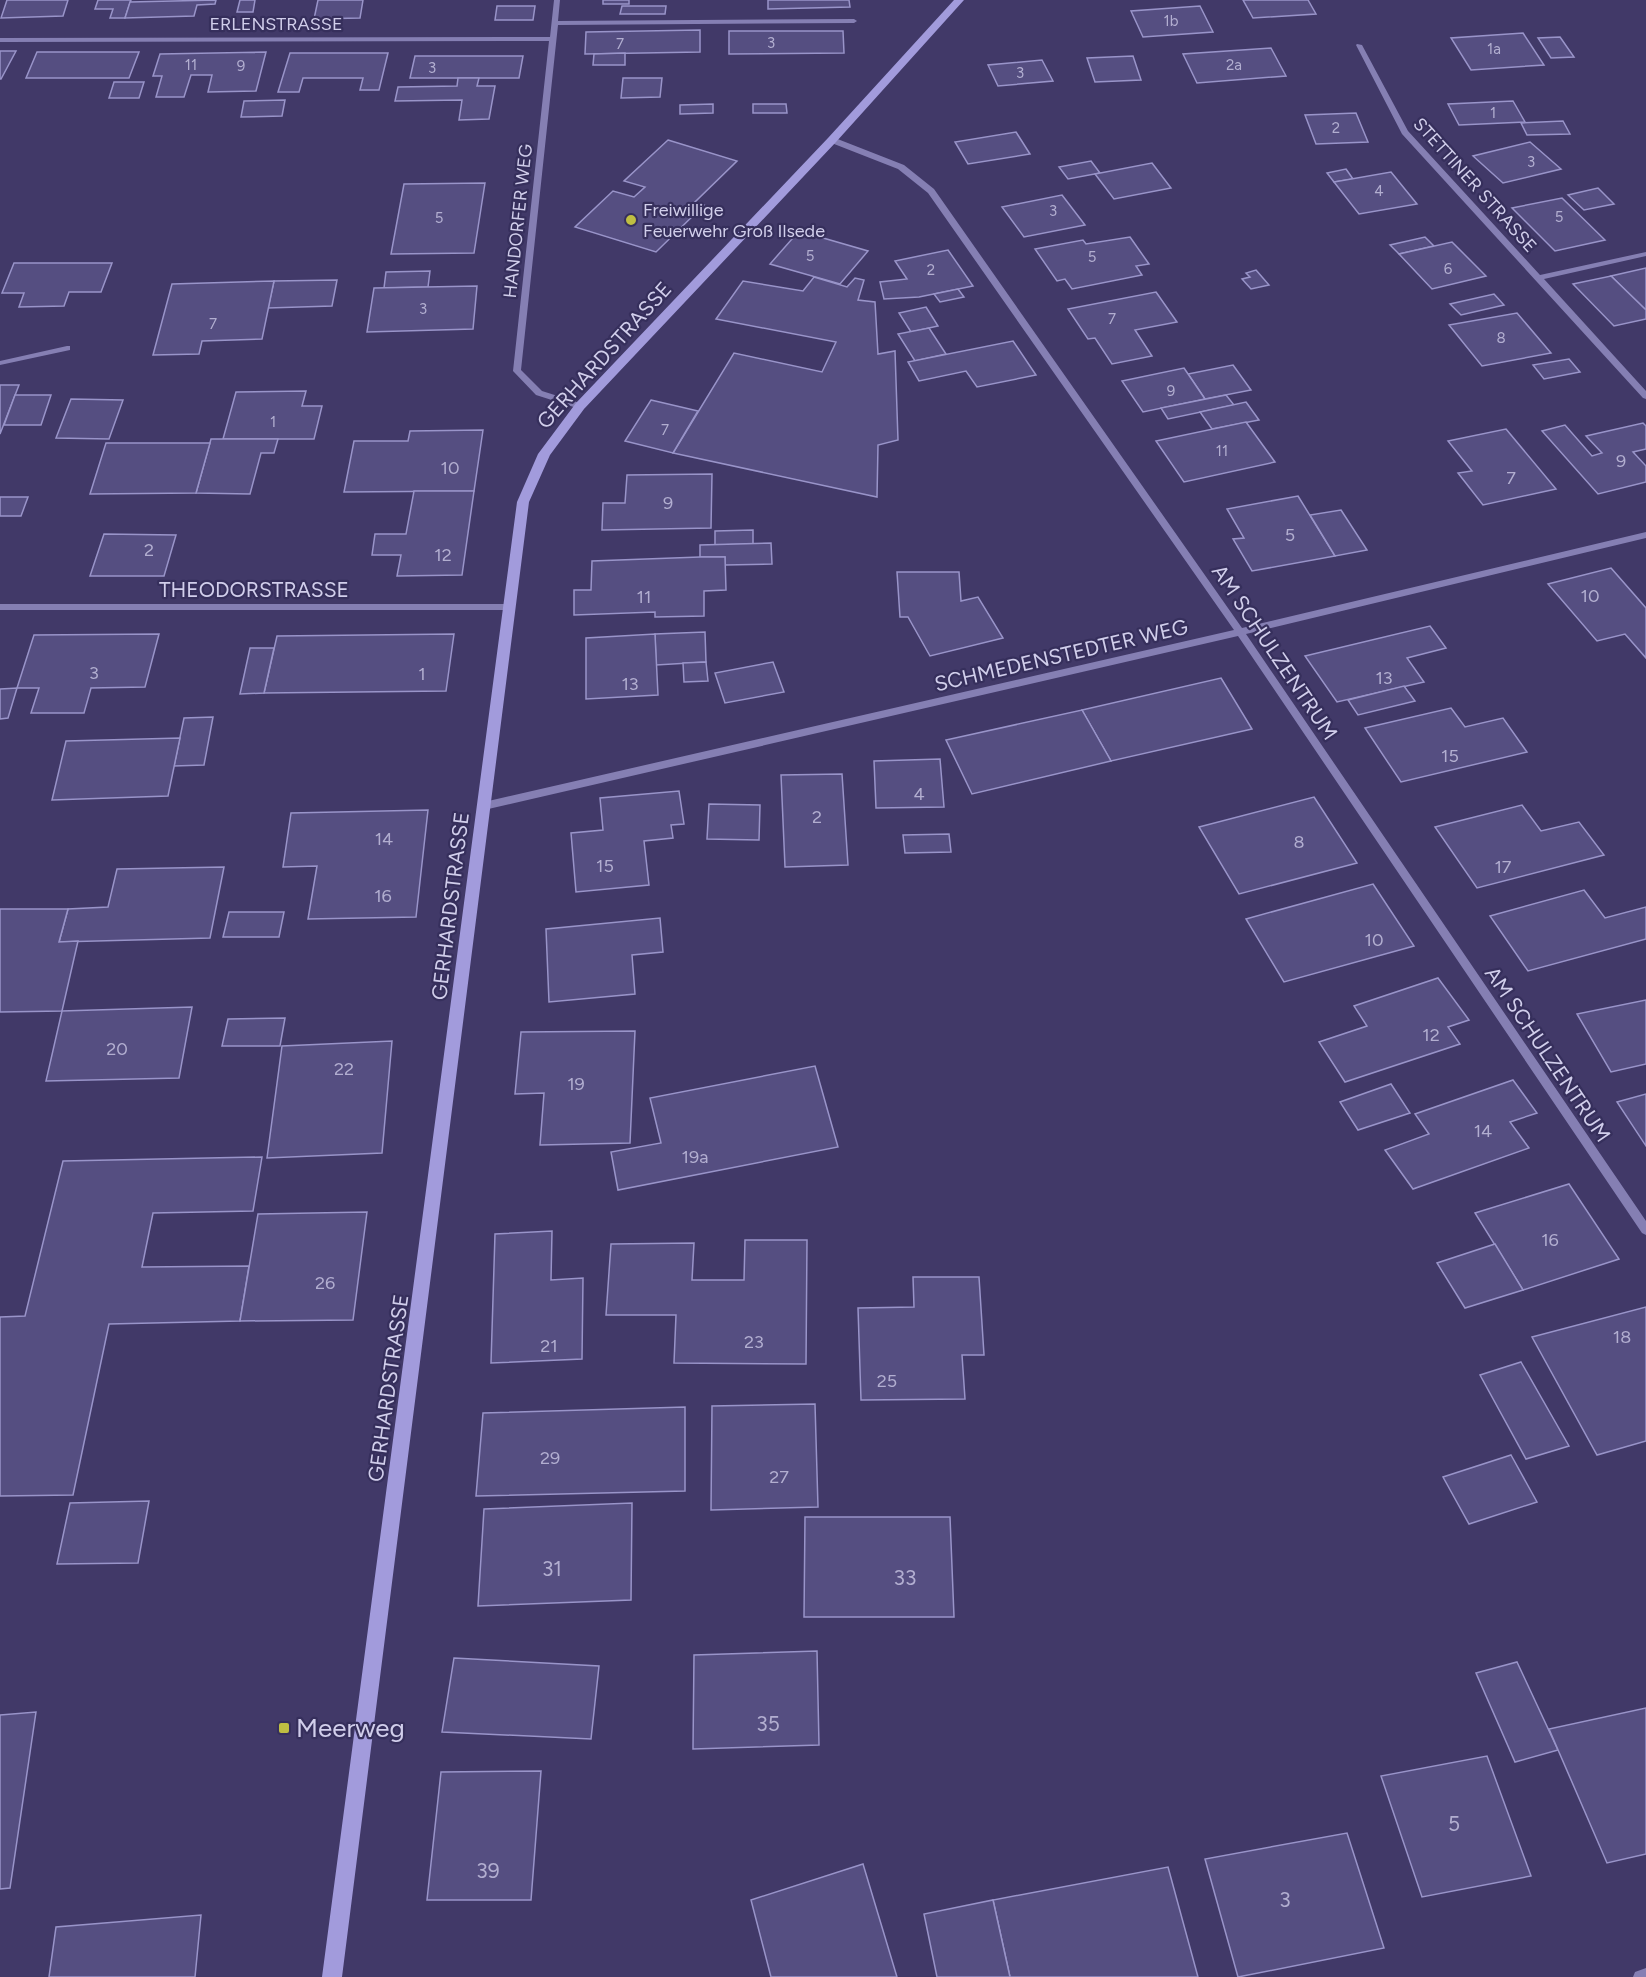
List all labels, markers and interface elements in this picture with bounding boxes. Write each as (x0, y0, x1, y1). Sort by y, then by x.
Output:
house number: 1b (1164, 12, 1179, 30)
street label: ERLENSTRASSE (209, 13, 343, 35)
house number: 3 (767, 34, 775, 52)
house number: 7 (616, 35, 624, 53)
house number: 1a (1487, 40, 1501, 58)
house number: 11 (185, 56, 197, 74)
house number: 2a (1226, 56, 1242, 74)
house number: 9 (237, 57, 245, 75)
house number: 3 (428, 59, 436, 77)
house number: 3 (1016, 64, 1024, 82)
house number: 1 (1490, 104, 1496, 122)
street label: STETTINER STRASSE (1409, 113, 1541, 257)
house number: 2 (1332, 119, 1340, 137)
street label: HANDORFER WEG (499, 142, 537, 299)
house number: 3 (1527, 153, 1535, 171)
house number: 4 (1374, 182, 1384, 200)
place label: Freiwillige Feuerwehr Groß Ilsede (643, 199, 825, 242)
house number: 3 (1049, 202, 1057, 220)
house number: 5 (1555, 208, 1563, 226)
house number: 5 (435, 209, 443, 227)
marker: Freiwillige Feuerwehr Groß Ilsede (624, 213, 638, 227)
house number: 5 (806, 247, 814, 265)
house number: 5 (1088, 248, 1096, 266)
house number: 6 (1444, 260, 1453, 278)
house number: 2 (927, 261, 935, 279)
street label: GERHARDSTRASSE (531, 276, 677, 434)
house number: 3 (419, 300, 427, 318)
house number: 7 (1108, 310, 1116, 328)
house number: 7 (209, 315, 217, 333)
house number: 8 (1496, 329, 1506, 347)
house number: 9 (1167, 382, 1175, 400)
house number: 1 (270, 413, 276, 431)
house number: 7 (661, 421, 669, 439)
house number: 11 (1216, 442, 1228, 460)
house number: 9 (1616, 450, 1626, 472)
house number: 10 (441, 457, 459, 479)
house number: 7 (1506, 467, 1516, 489)
house number: 9 (663, 492, 673, 514)
house number: 5 (1285, 524, 1295, 546)
house number: 2 (144, 539, 154, 561)
house number: 12 (434, 544, 452, 566)
street label: AM SCHULZENTRUM (1207, 560, 1343, 744)
street label: THEODORSTRASSE (159, 577, 349, 602)
house number: 10 (1581, 585, 1599, 607)
house number: 11 (637, 586, 651, 608)
street label: SCHMEDENSTEDTER WEG (932, 614, 1190, 696)
house number: 3 (89, 662, 99, 684)
house number: 1 (418, 663, 426, 685)
house number: 13 (1375, 667, 1393, 689)
house number: 13 (621, 673, 639, 695)
house number: 15 (1441, 745, 1459, 767)
house number: 4 (913, 783, 925, 805)
house number: 2 (812, 806, 822, 828)
street label: GERHARDSTRASSE (426, 811, 474, 1001)
house number: 14 (375, 828, 393, 850)
house number: 8 (1293, 831, 1305, 853)
house number: 15 (596, 855, 614, 877)
house number: 17 (1494, 856, 1512, 878)
house number: 16 (374, 885, 392, 907)
house number: 10 (1365, 929, 1383, 951)
street label: AM SCHULZENTRUM (1480, 962, 1616, 1146)
house number: 12 (1422, 1024, 1440, 1046)
house number: 20 (106, 1038, 128, 1060)
house number: 22 (334, 1058, 354, 1080)
house number: 19 (567, 1073, 585, 1095)
house number: 14 (1474, 1120, 1492, 1142)
house number: 19a (682, 1146, 708, 1168)
house number: 16 (1541, 1229, 1559, 1251)
house number: 26 (315, 1272, 335, 1294)
street label: GERHARDSTRASSE (362, 1293, 414, 1483)
house number: 18 (1613, 1326, 1631, 1348)
house number: 23 (744, 1331, 764, 1353)
house number: 21 (540, 1335, 558, 1357)
house number: 25 (877, 1370, 897, 1392)
house number: 29 (540, 1447, 560, 1469)
house number: 27 (769, 1466, 789, 1488)
house number: 31 (542, 1556, 562, 1581)
house number: 33 (894, 1565, 916, 1590)
house number: 35 (756, 1711, 780, 1736)
place label: Meerweg (296, 1712, 405, 1744)
marker: Meerweg (277, 1721, 291, 1735)
house number: 5 (1448, 1811, 1460, 1836)
house number: 39 (476, 1858, 500, 1883)
house number: 3 (1279, 1887, 1291, 1912)

